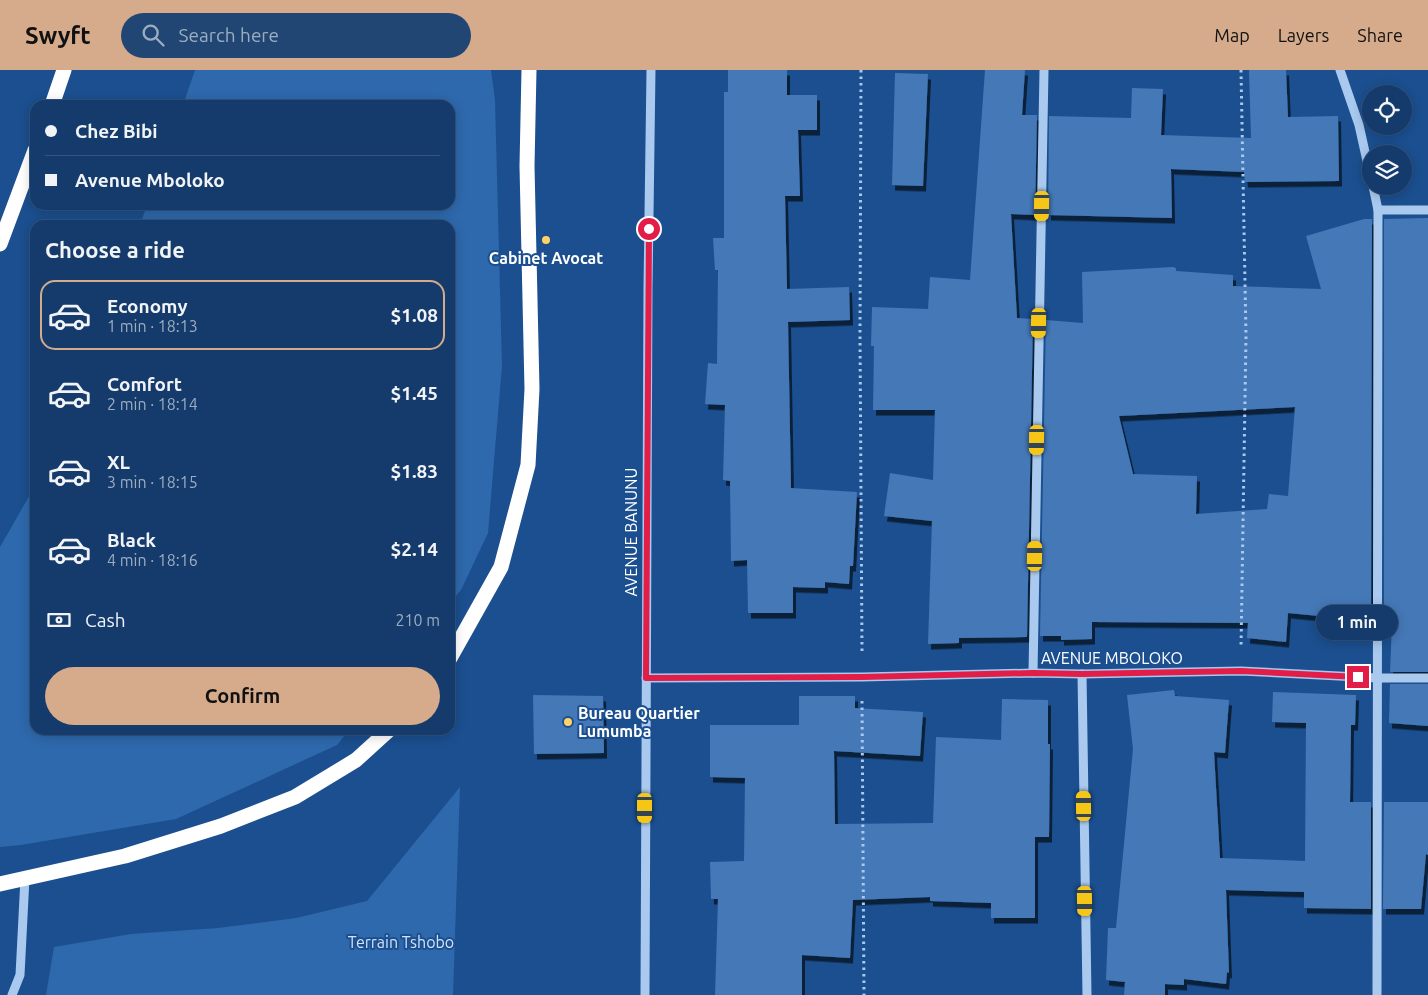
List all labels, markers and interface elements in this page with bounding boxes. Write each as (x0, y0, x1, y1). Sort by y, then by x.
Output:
search box (121, 13, 471, 58)
icon: search (139, 21, 167, 49)
text: Swyft (25, 22, 91, 49)
text: Search here (179, 24, 279, 46)
text: Map (1214, 25, 1250, 45)
text: Layers (1278, 25, 1329, 45)
text: Share (1357, 25, 1403, 45)
map controls (1362, 85, 1412, 195)
button: locate (1362, 85, 1412, 135)
text: Chez Bibi (75, 120, 158, 142)
button: layers (1362, 145, 1412, 195)
text: Avenue Mboloko (75, 169, 225, 191)
car (1034, 191, 1049, 221)
route start (638, 218, 660, 240)
marker: Cabinet Avocat (540, 234, 552, 246)
text: Choose a ride (45, 237, 185, 262)
place label: Cabinet Avocat (489, 249, 603, 267)
icon: car (47, 293, 92, 338)
text: Economy (107, 295, 188, 317)
text: $1.08 (390, 304, 438, 326)
car (1031, 308, 1046, 338)
text: 1 min · 18:13 (107, 317, 198, 335)
icon: car (47, 371, 92, 416)
text: Comfort (107, 373, 182, 395)
text: $1.45 (390, 382, 438, 404)
text: 2 min · 18:14 (107, 395, 198, 413)
car (1029, 425, 1044, 455)
icon: car (47, 449, 92, 494)
text: XL (107, 451, 130, 473)
text: $1.83 (390, 460, 438, 482)
street label: AVENUE BANUNU (622, 468, 640, 596)
text: 3 min · 18:15 (107, 473, 198, 491)
icon: car (47, 527, 92, 572)
text: Black (107, 529, 156, 551)
text: $2.14 (390, 538, 438, 560)
car (1027, 541, 1042, 571)
text: 4 min · 18:16 (107, 551, 198, 569)
callout: 1 min (1317, 604, 1399, 640)
icon: cash (45, 606, 73, 634)
text: Cash (85, 609, 126, 631)
text: 210 m (395, 611, 440, 629)
text: 1 min (1337, 613, 1377, 631)
street label: AVENUE MBOLOKO (1041, 649, 1183, 667)
route end (1347, 666, 1369, 688)
button: Confirm (45, 667, 440, 725)
place label: Bureau Quartier Lumumba (578, 704, 700, 740)
marker: Bureau Quartier Lumumba (562, 716, 574, 728)
car (1076, 791, 1091, 821)
car (637, 793, 652, 823)
car (1077, 886, 1092, 916)
park label: Terrain Tshobo (348, 933, 454, 951)

